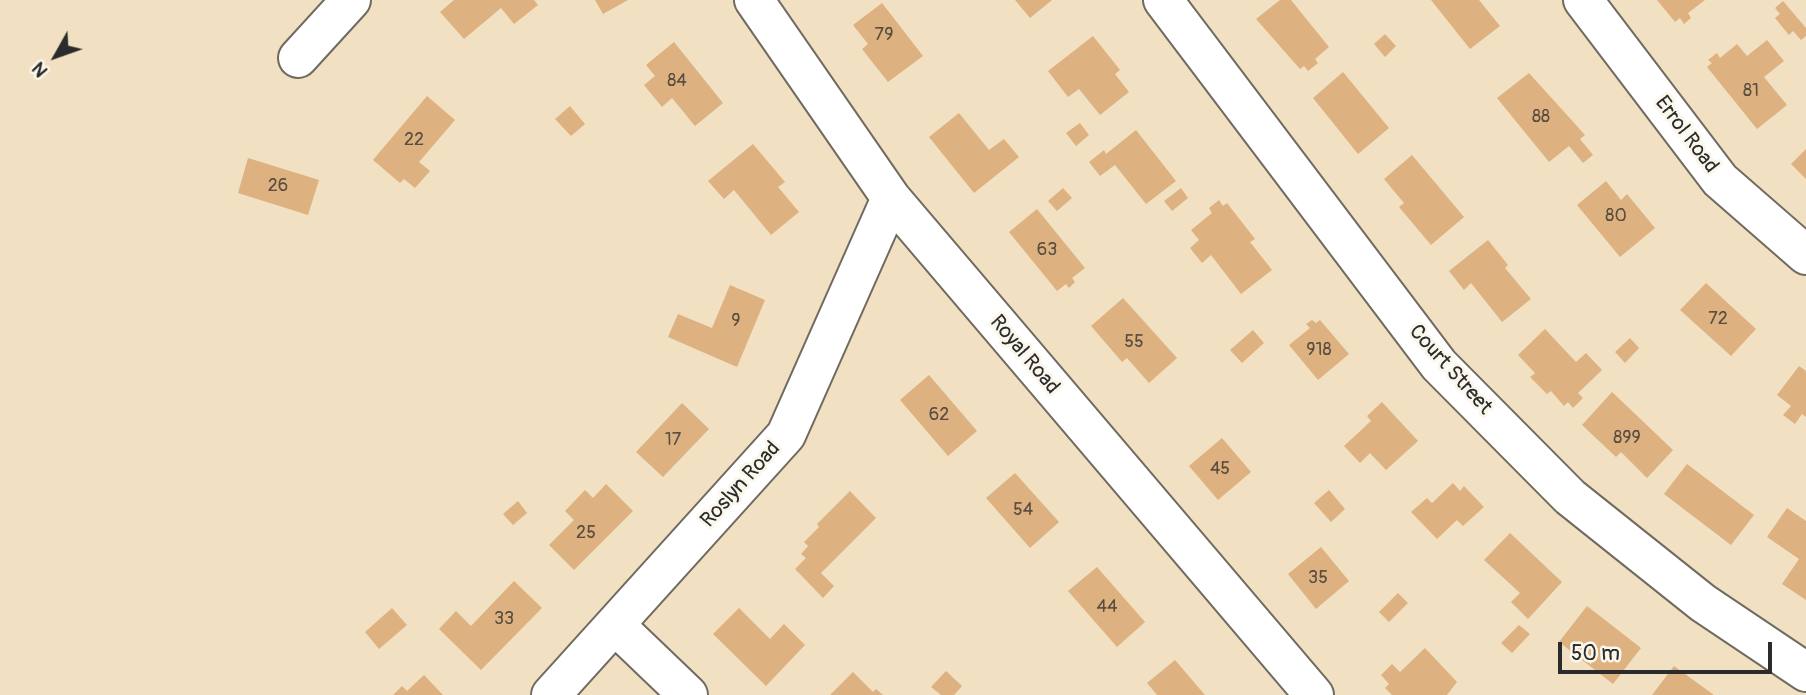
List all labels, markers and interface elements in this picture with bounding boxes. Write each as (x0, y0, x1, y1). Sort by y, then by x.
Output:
north arrow (21, 21, 91, 91)
house number: 79 (875, 24, 893, 46)
text: N (27, 57, 53, 82)
house number: 84 (667, 70, 687, 92)
house number: 81 (1743, 80, 1759, 102)
street label: Errol Road (1649, 92, 1723, 178)
house number: 88 (1532, 106, 1550, 128)
house number: 22 (404, 129, 424, 151)
house number: 26 (268, 175, 288, 197)
house number: 80 (1605, 205, 1627, 227)
house number: 63 (1037, 239, 1057, 261)
house number: 72 (1708, 308, 1728, 330)
house number: 9 (731, 310, 741, 332)
street label: Royal Road (984, 310, 1064, 400)
street label: Court Street (1403, 320, 1497, 420)
house number: 55 (1124, 331, 1144, 353)
house number: 918 (1306, 339, 1332, 361)
house number: 62 (929, 404, 949, 426)
house number: 899 (1613, 427, 1641, 449)
house number: 17 (665, 429, 681, 451)
street label: Roslyn Road (696, 437, 786, 533)
house number: 45 (1210, 458, 1230, 480)
house number: 54 (1013, 499, 1033, 521)
house number: 25 (576, 522, 596, 544)
house number: 35 (1308, 567, 1328, 589)
house number: 44 (1097, 596, 1117, 618)
house number: 33 (494, 608, 514, 630)
scale bar (1561, 628, 1774, 672)
text: 50 m (1571, 640, 1620, 667)

